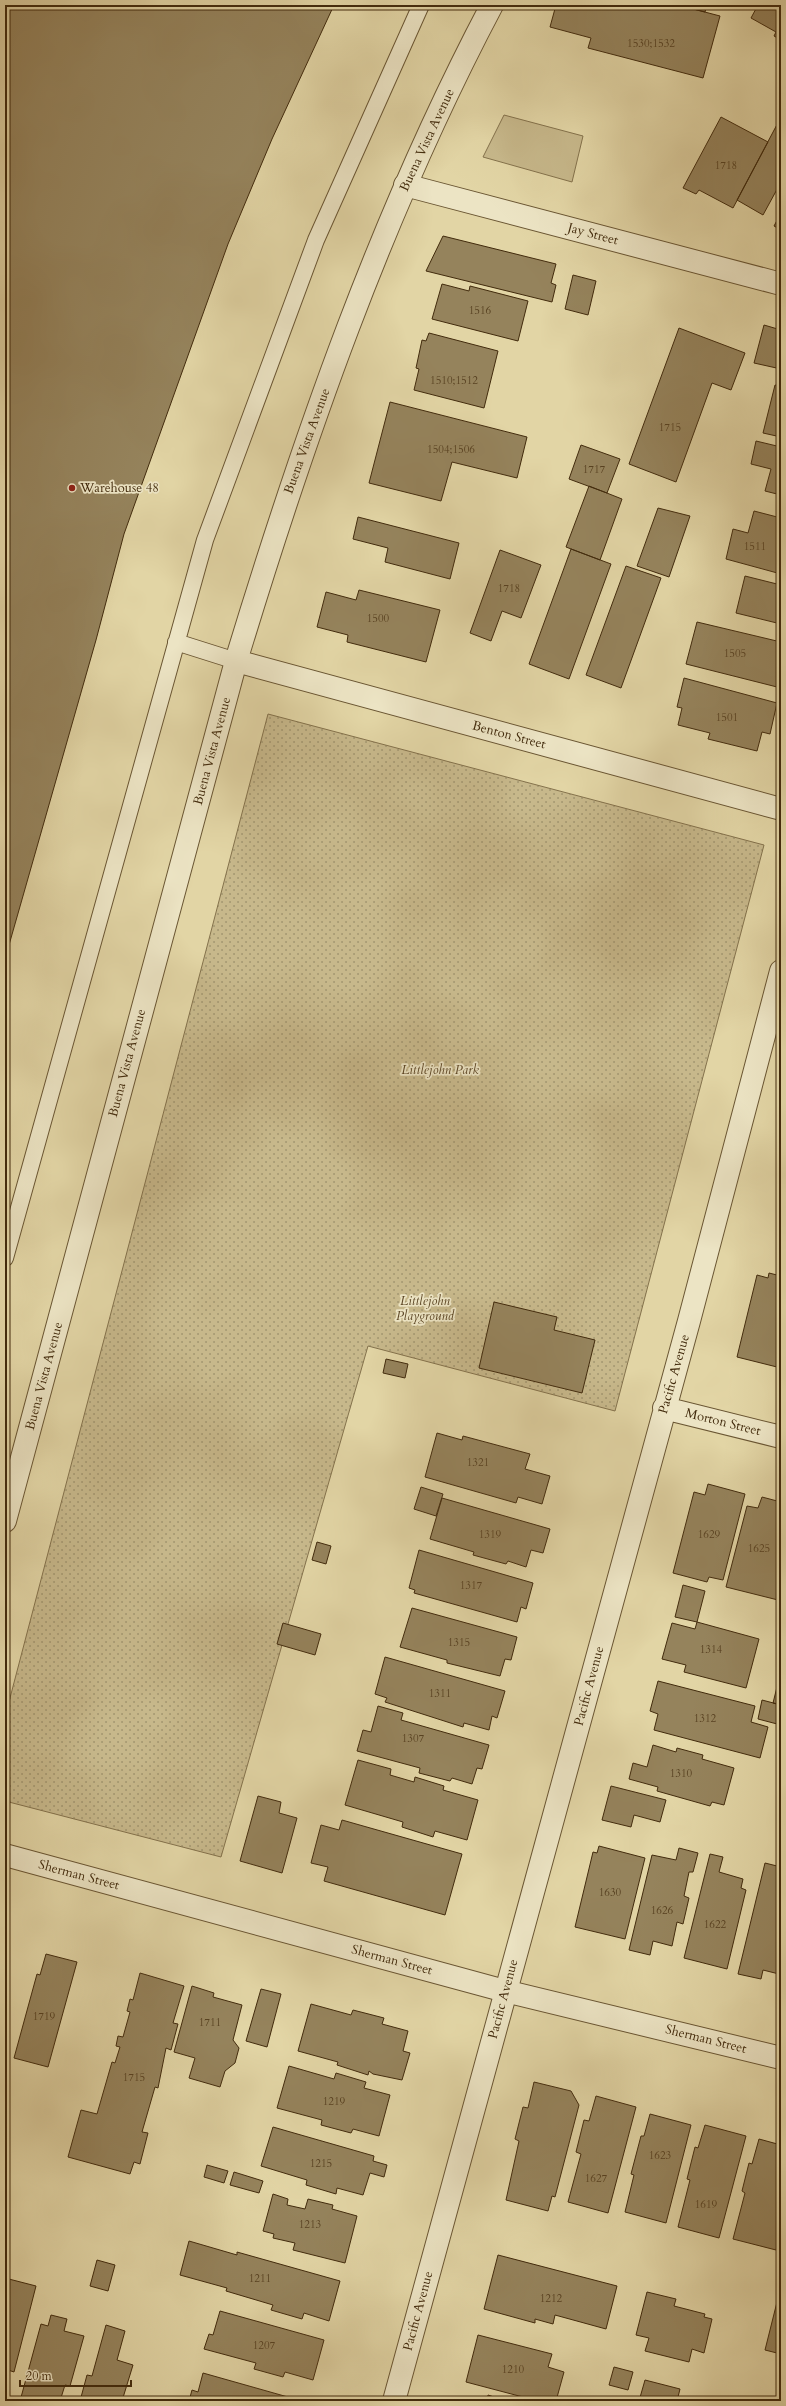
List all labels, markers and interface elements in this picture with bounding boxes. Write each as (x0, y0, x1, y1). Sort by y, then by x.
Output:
house number: 1530;1532 (627, 36, 675, 51)
street label: Buena Vista Avenue (395, 86, 459, 194)
house number: 1718 (715, 158, 737, 173)
street label: Jay Street (564, 218, 620, 249)
house number: 1516 (469, 303, 492, 318)
house number: 1510;1512 (430, 373, 478, 388)
street label: Buena Vista Avenue (280, 386, 335, 496)
house number: 1715 (659, 420, 681, 435)
house number: 1504;1506 (427, 442, 475, 457)
house number: 1717 (583, 462, 606, 477)
place label: Warehouse 48 (79, 479, 159, 497)
marker: Warehouse 48 (67, 483, 77, 493)
house number: 1511 (744, 539, 766, 554)
house number: 1718 (498, 581, 520, 596)
house number: 1500 (367, 611, 390, 626)
house number: 1505 (724, 646, 746, 661)
street label: Buena Vista Avenue (189, 695, 235, 807)
house number: 1501 (716, 710, 738, 725)
street label: Benton Street (470, 717, 548, 753)
street label: Buena Vista Avenue (104, 1007, 150, 1119)
park label: Littlejohn Park (401, 1061, 479, 1079)
park label: Littlejohn Playground (396, 1292, 455, 1325)
street label: Buena Vista Avenue (21, 1320, 67, 1432)
street label: Pacific Avenue (654, 1332, 694, 1416)
street label: Morton Street (683, 1404, 763, 1440)
house number: 1321 (467, 1455, 489, 1470)
house number: 1319 (479, 1527, 502, 1542)
house number: 1629 (698, 1527, 721, 1542)
house number: 1625 (748, 1541, 770, 1556)
house number: 1317 (460, 1578, 483, 1593)
house number: 1315 (448, 1635, 470, 1650)
house number: 1314 (700, 1642, 723, 1657)
street label: Pacific Avenue (570, 1644, 608, 1728)
house number: 1311 (429, 1686, 451, 1701)
house number: 1312 (694, 1711, 717, 1726)
house number: 1307 (402, 1731, 425, 1746)
house number: 1310 (670, 1766, 693, 1781)
street label: Sherman Street (37, 1856, 121, 1894)
house number: 1630 (599, 1885, 622, 1900)
house number: 1626 (651, 1903, 674, 1918)
house number: 1622 (704, 1917, 727, 1932)
street label: Sherman Street (350, 1941, 434, 1979)
street label: Pacific Avenue (484, 1957, 522, 2041)
house number: 1719 (33, 2009, 56, 2024)
house number: 1711 (199, 2015, 221, 2030)
street label: Sherman Street (664, 2020, 748, 2058)
house number: 1715 (123, 2070, 145, 2085)
house number: 1219 (323, 2094, 346, 2109)
house number: 1623 (649, 2148, 672, 2163)
house number: 1215 (310, 2156, 332, 2171)
house number: 1627 (585, 2171, 608, 2186)
house number: 1619 (695, 2197, 718, 2212)
house number: 1213 (299, 2217, 322, 2232)
street label: Pacific Avenue (399, 2269, 437, 2353)
house number: 1211 (249, 2271, 271, 2286)
house number: 1212 (540, 2291, 563, 2306)
house number: 1207 (253, 2338, 276, 2353)
scale bar (20, 2362, 131, 2388)
house number: 1210 (502, 2362, 525, 2377)
text: 20 m (26, 2368, 53, 2384)

